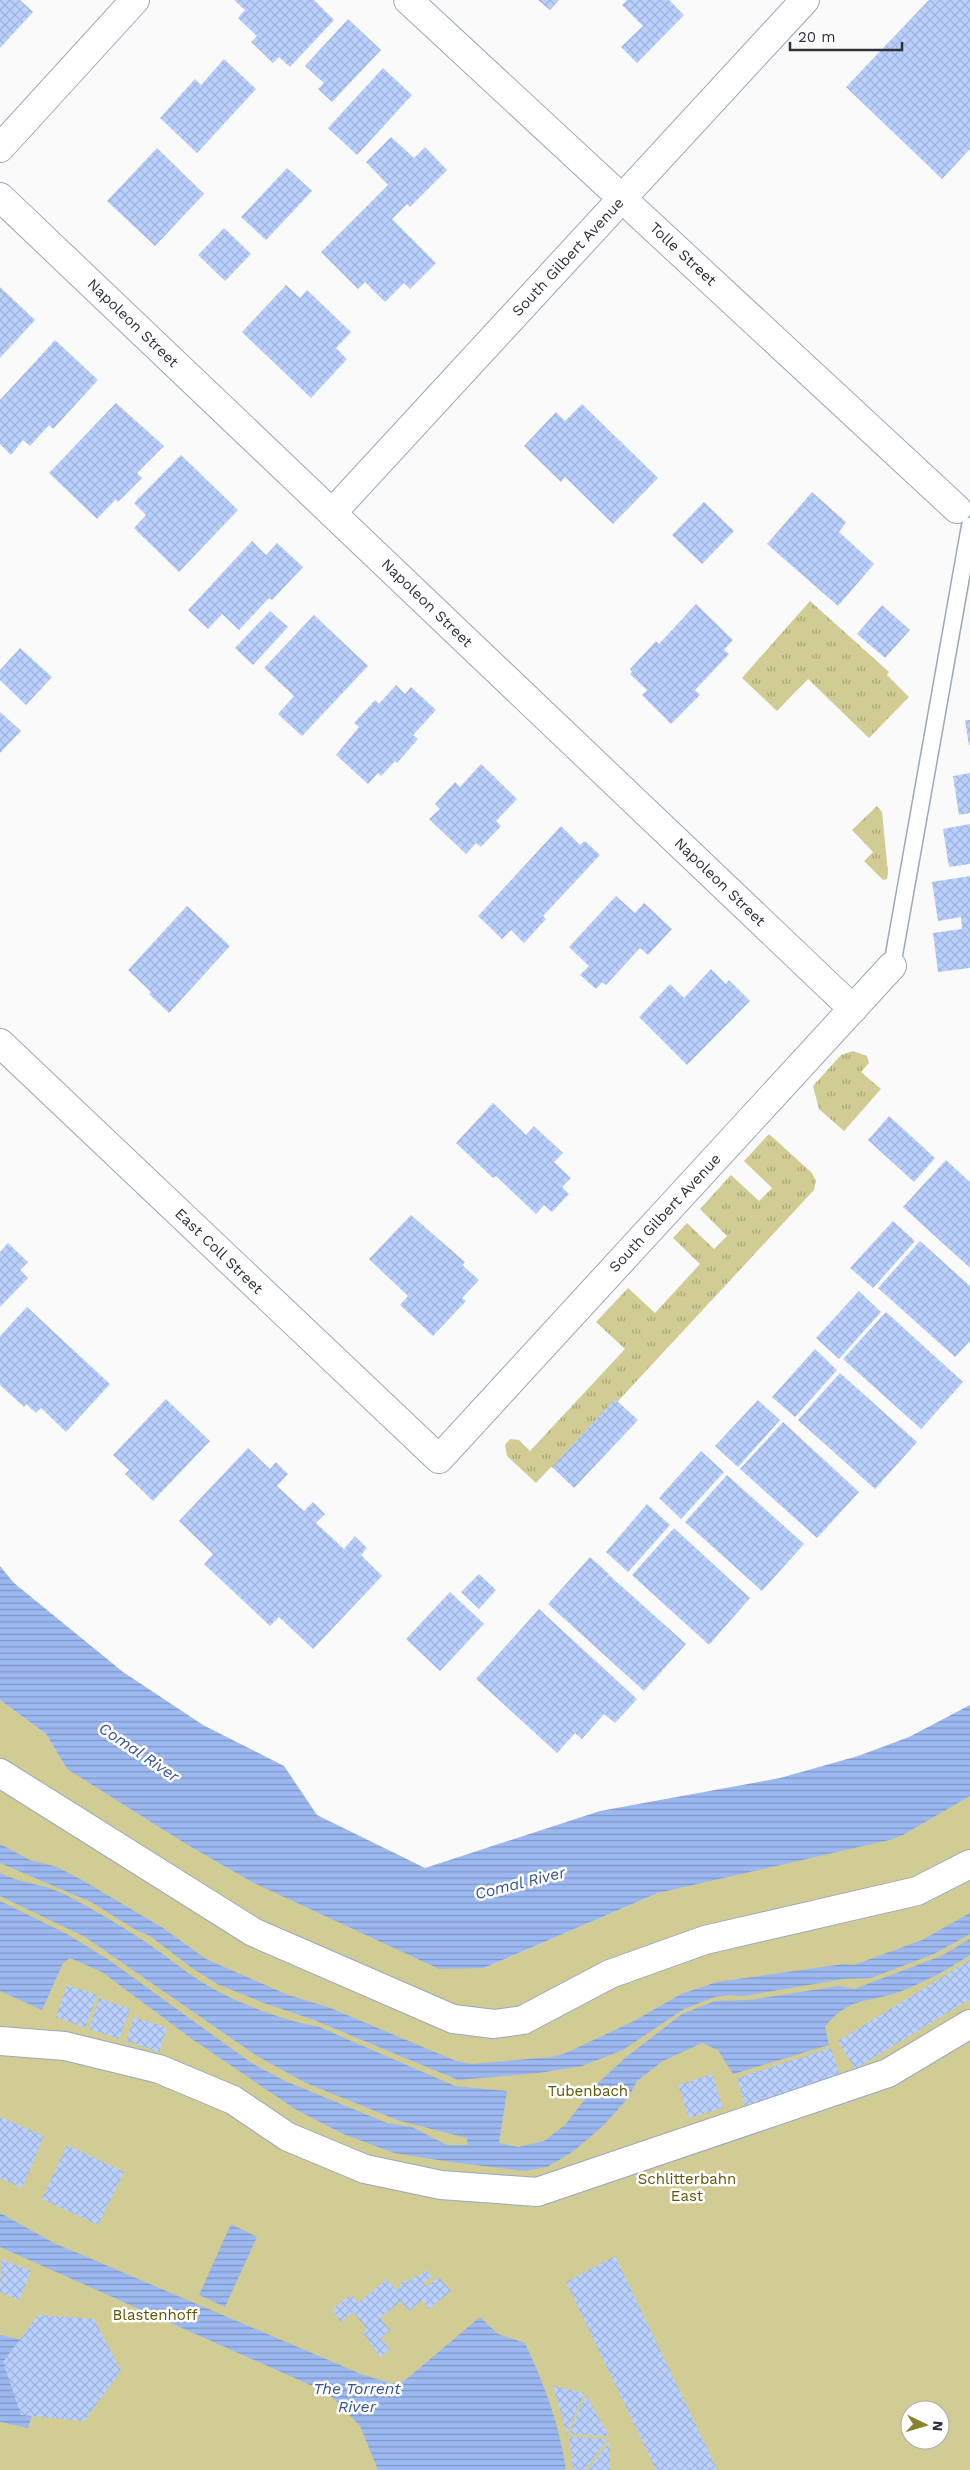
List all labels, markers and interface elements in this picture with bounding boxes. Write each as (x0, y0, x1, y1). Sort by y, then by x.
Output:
scale bar (790, 20, 902, 52)
text: 20 m (798, 28, 836, 46)
street label: South Gilbert Avenue (508, 194, 628, 320)
street label: Tolle Street (646, 219, 721, 290)
street label: Napoleon Street (84, 275, 183, 372)
street label: Napoleon Street (378, 555, 477, 652)
street label: Napoleon Street (671, 834, 770, 931)
street label: South Gilbert Avenue (605, 1150, 725, 1276)
street label: East Coll Street (171, 1204, 267, 1298)
water label: Comal River (95, 1718, 183, 1786)
water label: Comal River (473, 1862, 568, 1903)
park label: Tubenbach (548, 2082, 628, 2100)
park label: Schlitterbahn East (638, 2170, 736, 2205)
park label: Blastenhoff (113, 2306, 198, 2324)
water label: The Torrent River (313, 2379, 401, 2416)
north arrow (900, 2400, 950, 2450)
text: N (930, 2420, 946, 2432)

